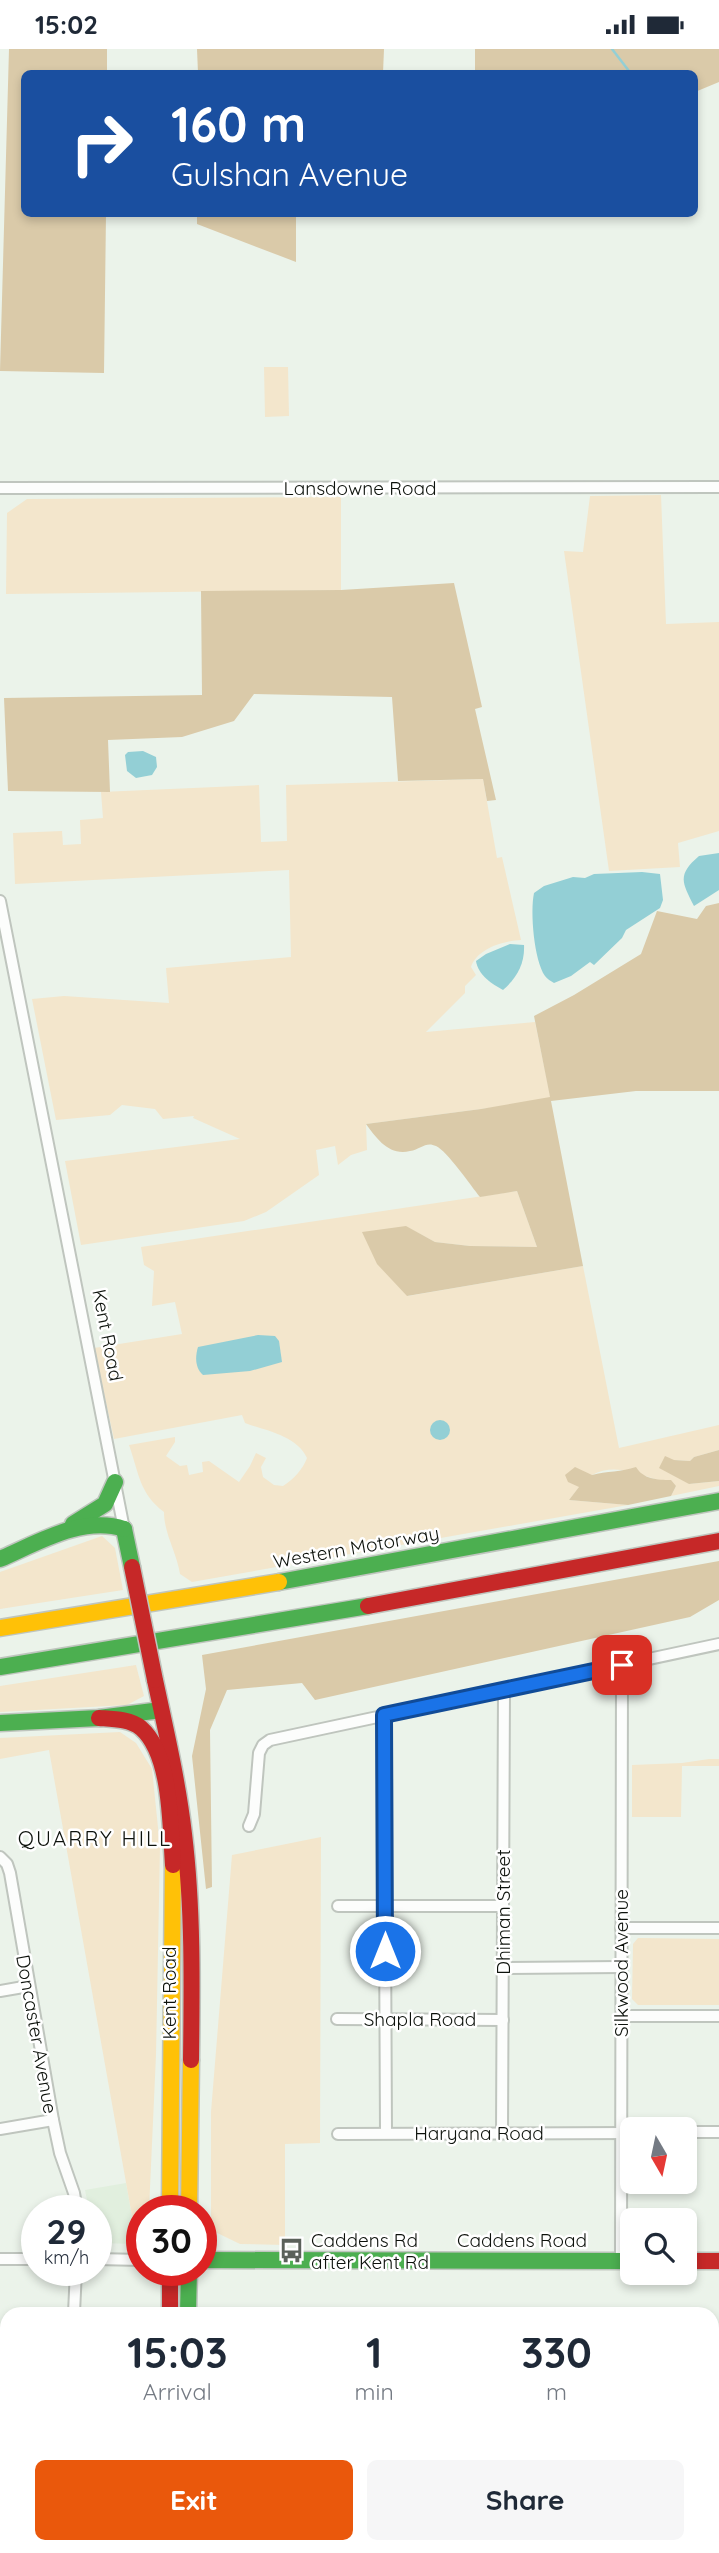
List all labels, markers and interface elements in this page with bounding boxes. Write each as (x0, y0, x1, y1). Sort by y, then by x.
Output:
text: 15:02 (35, 8, 98, 41)
text: 160 m (171, 93, 306, 154)
icon: right (56, 98, 147, 189)
text: Gulshan Avenue (171, 154, 408, 194)
street label: Lansdowne Road (284, 476, 436, 500)
street label: Kent Road (87, 1287, 129, 1383)
street label: Western Motorway (271, 1521, 441, 1573)
pin (592, 1635, 652, 1695)
icon: arrive (603, 1646, 641, 1684)
district label: QUARRY HILL (18, 1825, 172, 1851)
street label: Dhiman Street (491, 1849, 515, 1975)
street label: Silkwood Avenue (609, 1889, 633, 2037)
position arrow (348, 1914, 422, 1988)
street label: Kent Road (157, 1947, 181, 2039)
street label: Doncaster Avenue (11, 1953, 63, 2115)
street label: Shapla Road (364, 2007, 476, 2031)
north arrow (620, 2117, 696, 2195)
map controls (620, 2117, 697, 2285)
street label: Haryana Road (414, 2121, 544, 2145)
speed limit sign: 30 (126, 2195, 217, 2286)
button: search (620, 2208, 697, 2285)
text: 29 (47, 2209, 86, 2253)
place label: Caddens Rd after Kent Rd (311, 2228, 429, 2274)
street label: Caddens Road (457, 2228, 587, 2252)
bus stop icon: Caddens Rd after Kent Rd (277, 2237, 305, 2265)
text: km/h (44, 2246, 89, 2269)
text: 15:03 (127, 2326, 227, 2379)
text: 1 (366, 2326, 382, 2379)
text: 330 (521, 2326, 592, 2379)
text: Arrival (143, 2377, 212, 2406)
text: min (355, 2377, 394, 2406)
text: m (546, 2377, 567, 2406)
button: Exit (35, 2460, 353, 2540)
button: Share (367, 2460, 684, 2540)

